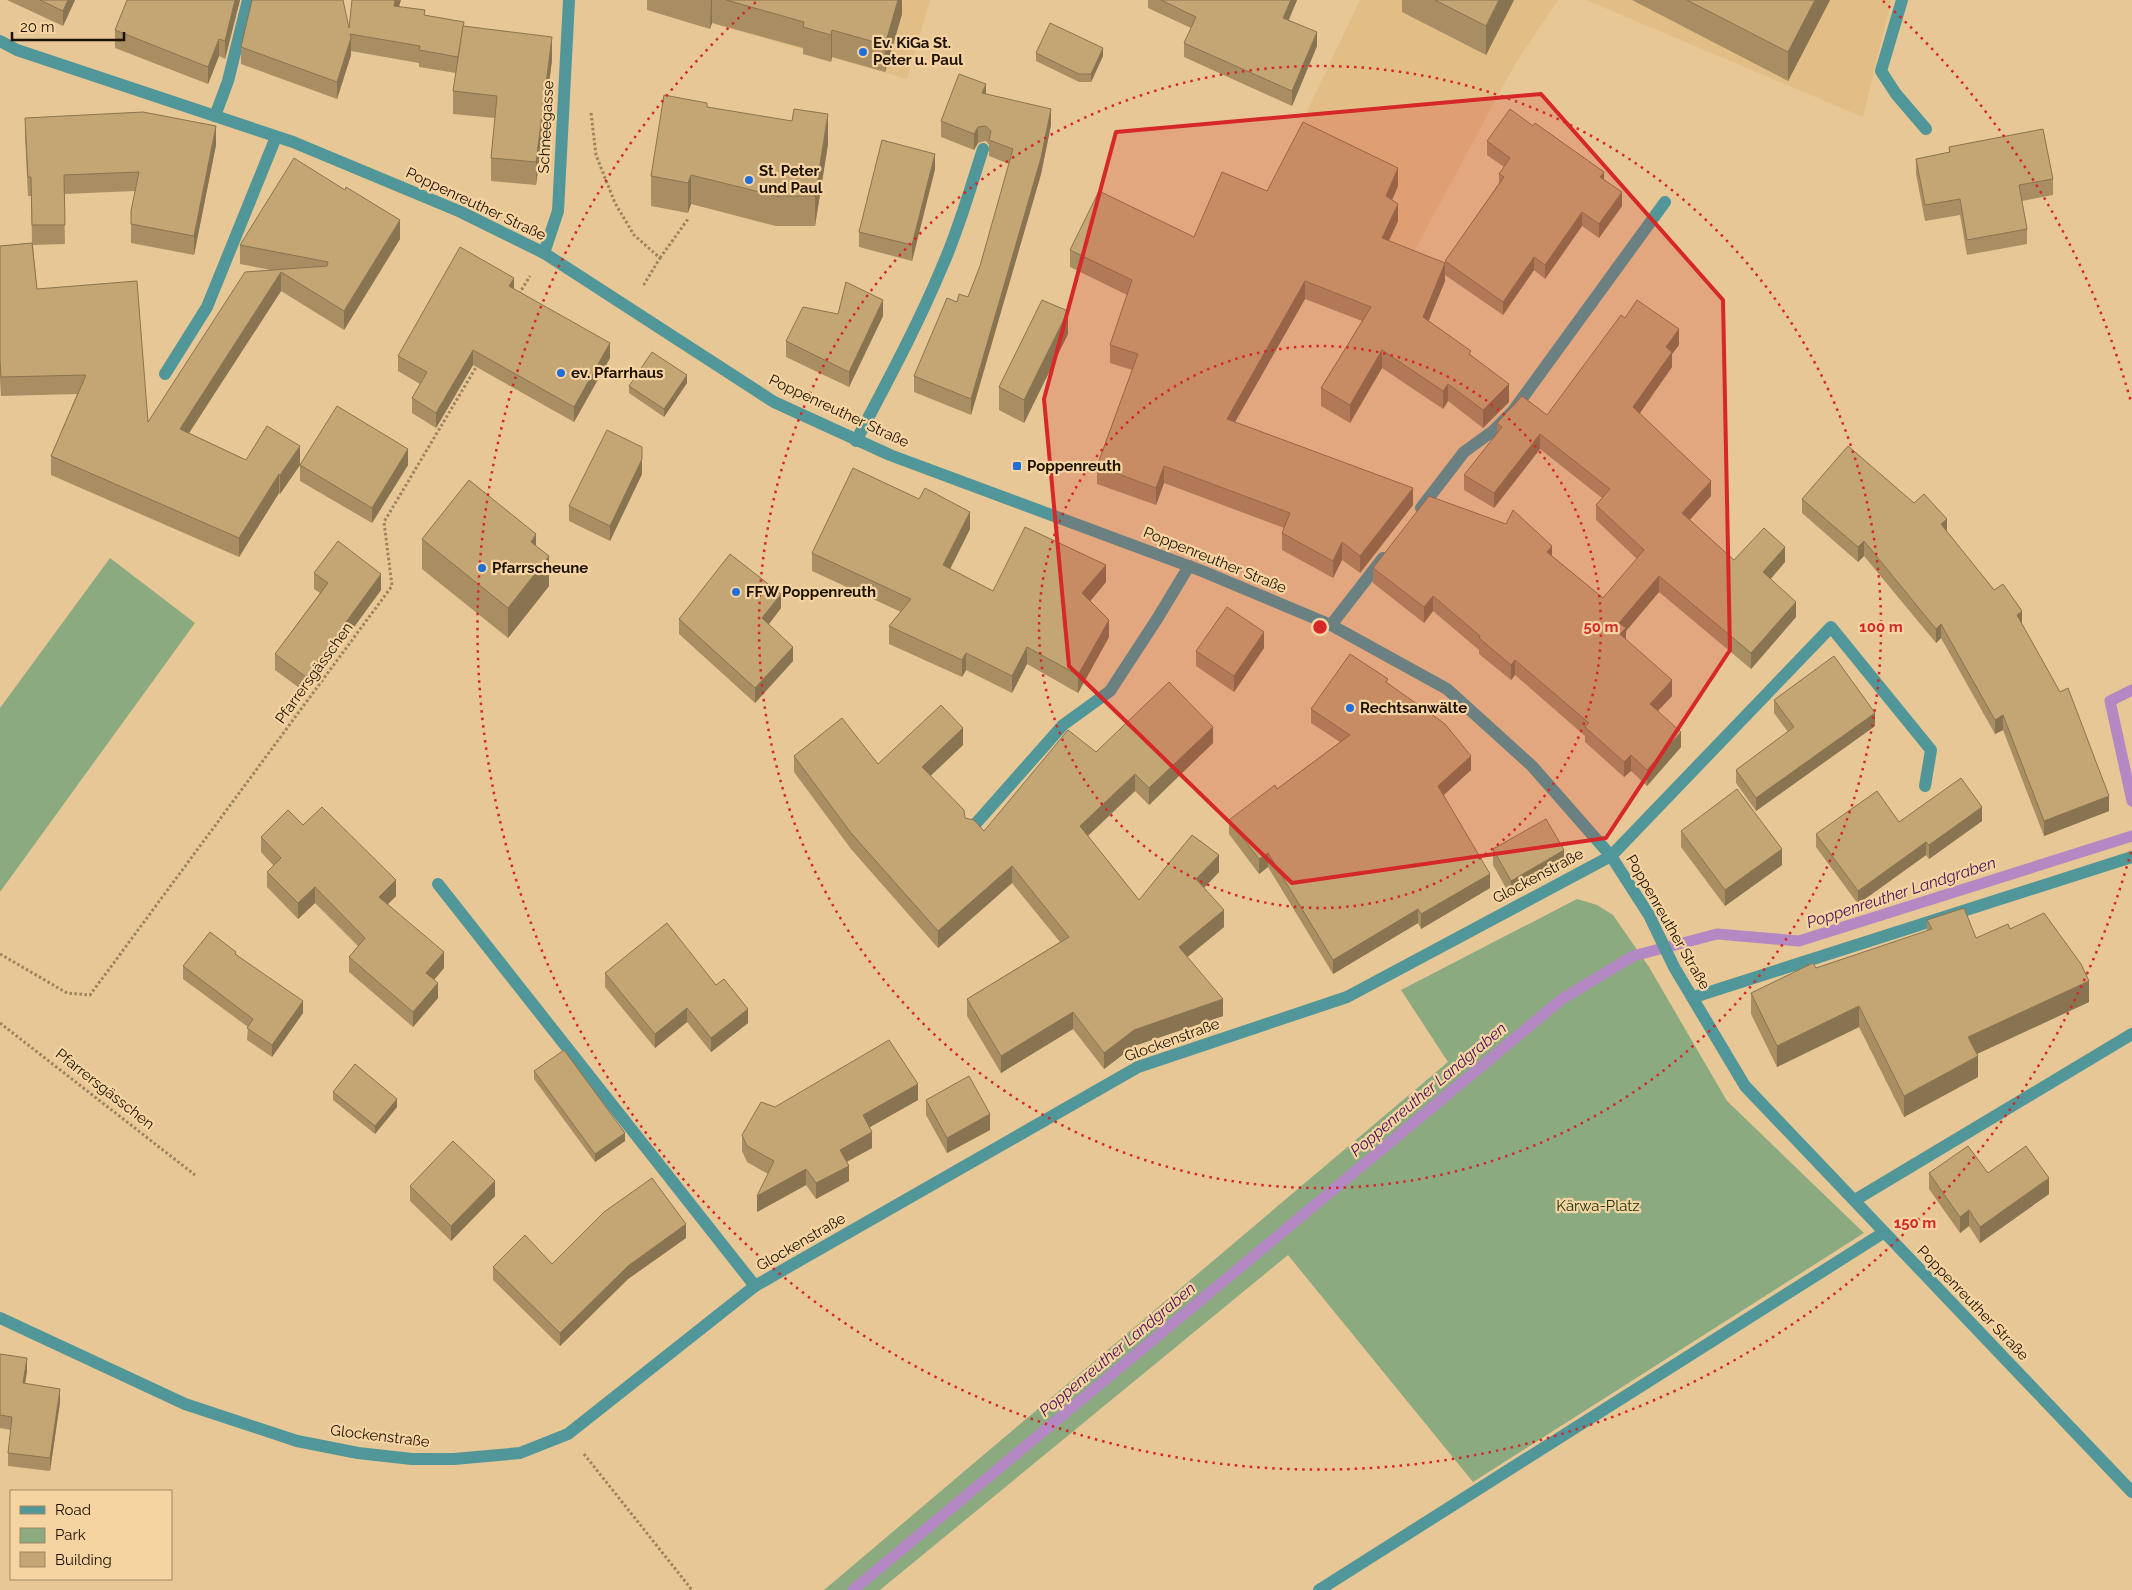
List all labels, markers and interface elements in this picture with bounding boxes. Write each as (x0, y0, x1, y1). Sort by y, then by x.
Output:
scale bar (12, 10, 125, 42)
text: 20 m (20, 18, 55, 36)
place label: Ev. KiGa St. Peter u. Paul (873, 34, 963, 69)
marker: Ev. KiGa St. Peter u. Paul (857, 46, 869, 58)
street label: Schneegasse (535, 80, 557, 174)
place label: St. Peter und Paul (759, 162, 823, 197)
street label: Poppenreuther Straße (403, 164, 549, 245)
marker: St. Peter und Paul (743, 174, 755, 186)
place label: ev. Pfarrhaus (571, 364, 663, 382)
marker: ev. Pfarrhaus (555, 367, 567, 379)
street label: Poppenreuther Straße (766, 371, 912, 452)
place label: Poppenreuth (1027, 457, 1121, 475)
marker: Poppenreuth (1011, 460, 1023, 472)
street label: Poppenreuther Straße (1141, 523, 1289, 597)
place label: Pfarrscheune (492, 559, 588, 577)
marker: Pfarrscheune (476, 562, 488, 574)
place label: FFW Poppenreuth (746, 583, 876, 601)
marker: FFW Poppenreuth (730, 586, 742, 598)
centre of rings (1311, 618, 1329, 636)
text: 50 m (1583, 618, 1619, 636)
text: 100 m (1859, 618, 1903, 636)
street label: Pfarrersgässchen (271, 619, 357, 727)
place label: Rechtsanwälte (1360, 699, 1467, 717)
marker: Rechtsanwälte (1344, 702, 1356, 714)
street label: Glockenstraße (1490, 845, 1586, 907)
street label: Poppenreuther Straße (1622, 851, 1714, 993)
water label: Poppenreuther Landgraben (1804, 853, 1998, 932)
street label: Glockenstraße (1122, 1014, 1222, 1066)
water label: Poppenreuther Landgraben (1346, 1019, 1510, 1160)
street label: Pfarrersgässchen (52, 1045, 158, 1133)
park label: Kärwa-Platz (1556, 1197, 1640, 1215)
street label: Glockenstraße (753, 1209, 849, 1275)
text: 150 m (1894, 1214, 1936, 1232)
street label: Poppenreuther Straße (1913, 1242, 2033, 1364)
water label: Poppenreuther Landgraben (1035, 1279, 1199, 1420)
street label: Glockenstraße (329, 1421, 431, 1451)
legend (10, 1490, 172, 1580)
text: Road (55, 1501, 91, 1519)
text: Park (55, 1526, 86, 1544)
text: Building (55, 1551, 112, 1569)

